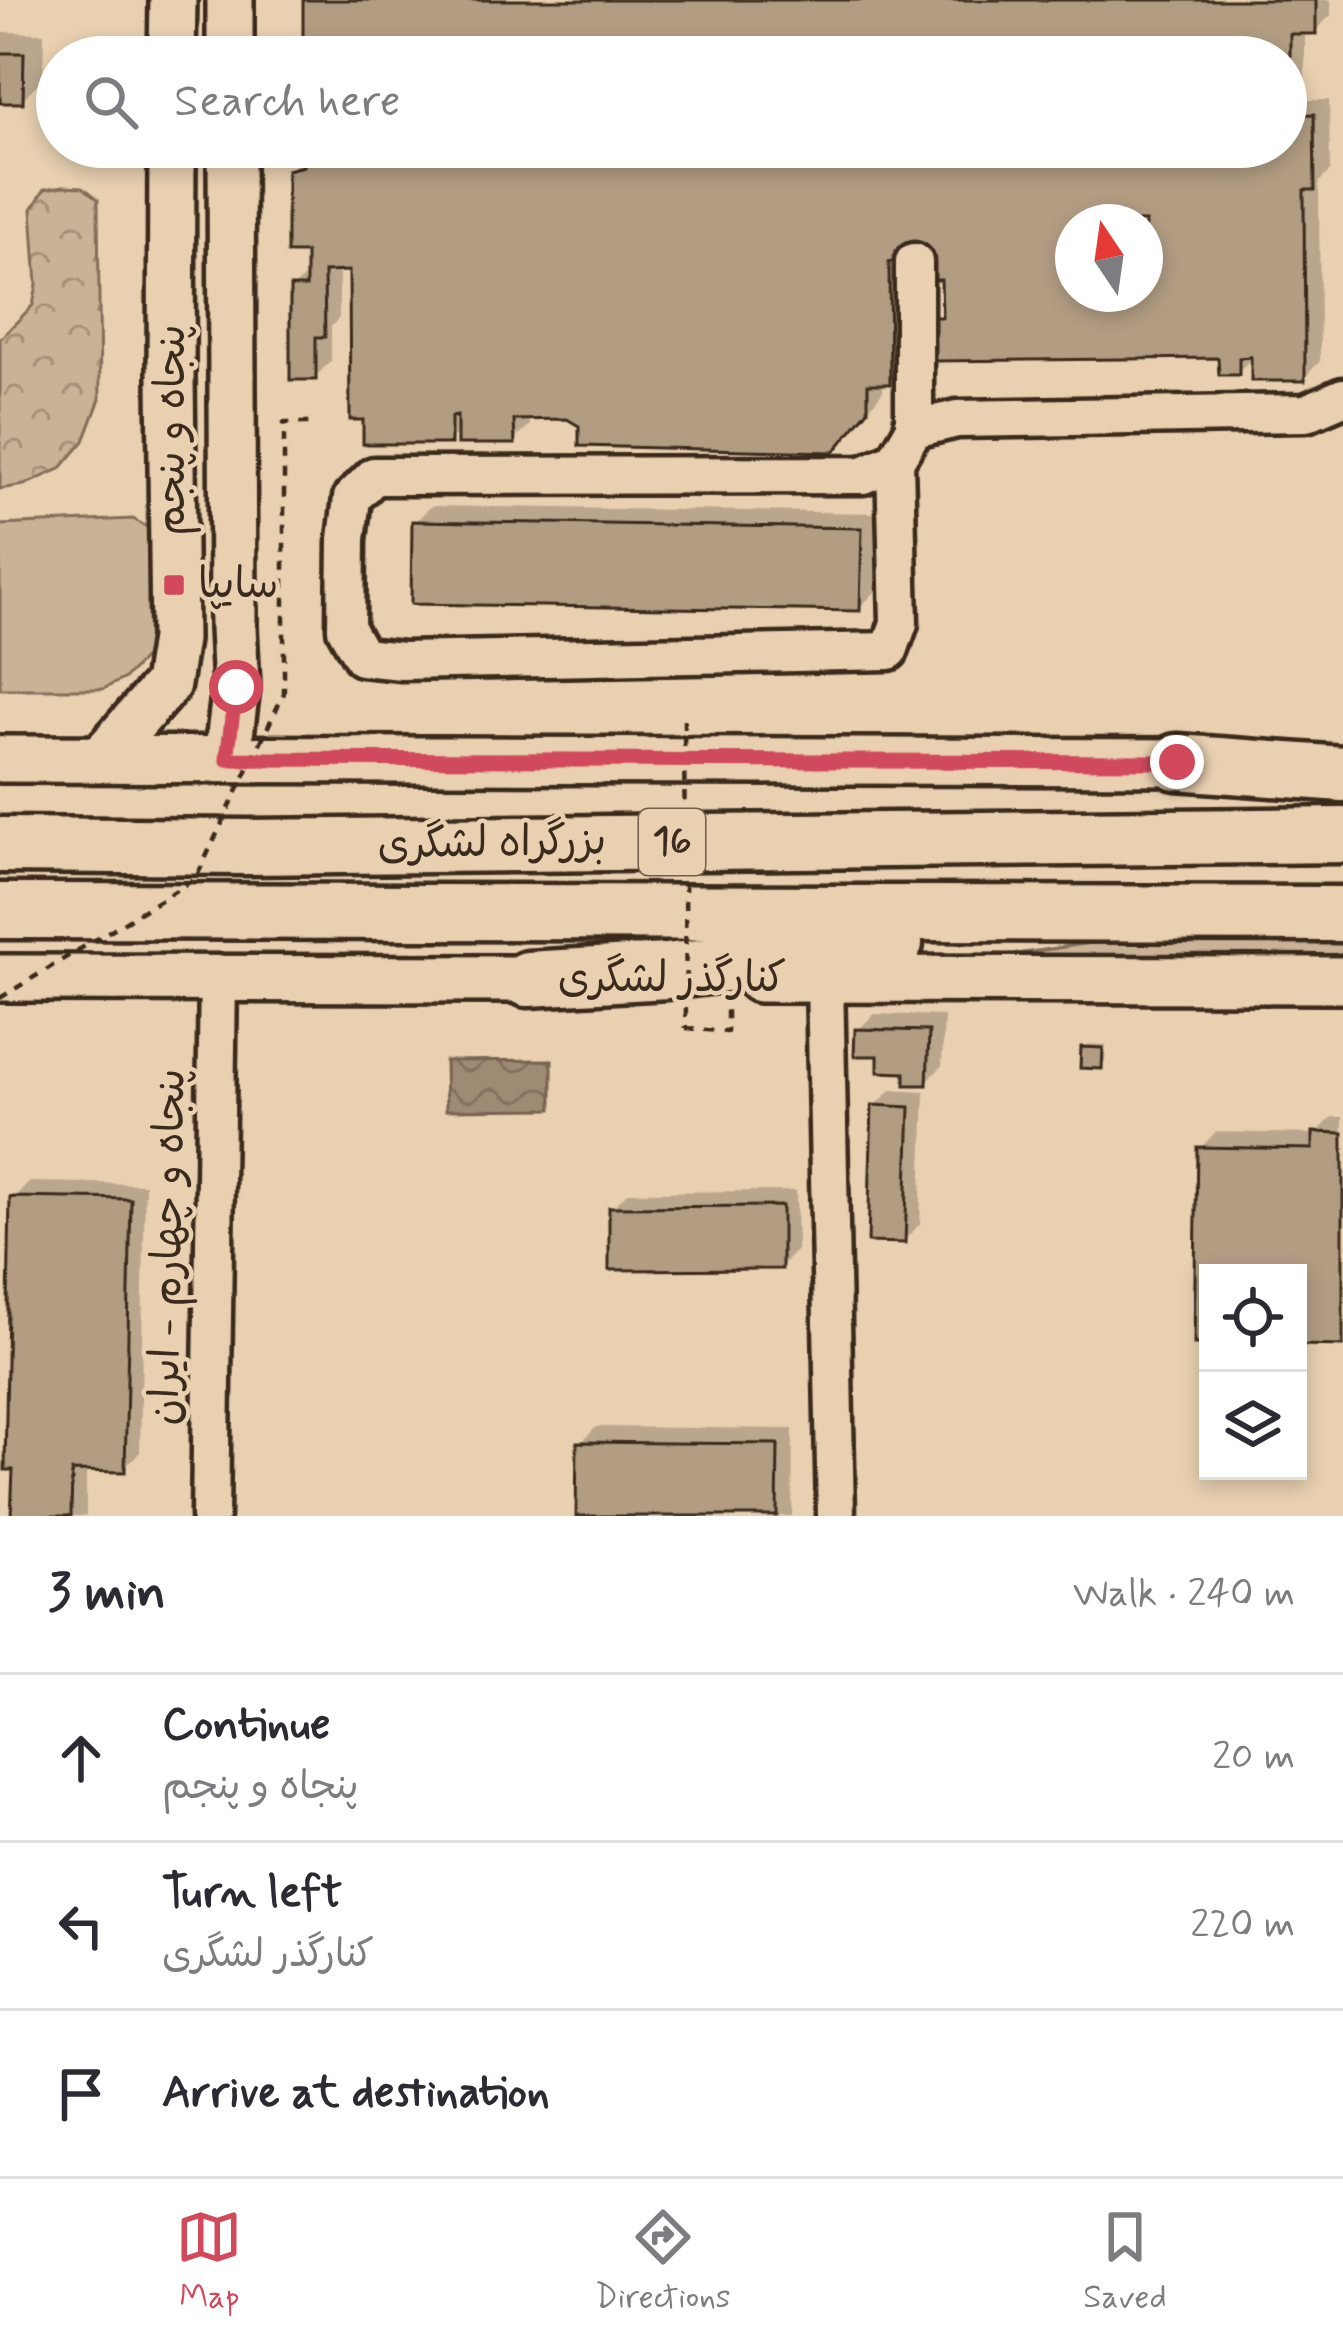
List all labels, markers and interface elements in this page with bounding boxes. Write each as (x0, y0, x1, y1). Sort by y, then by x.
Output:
search box (36, 36, 1307, 168)
icon: search (78, 69, 144, 135)
text: Search here (174, 73, 401, 132)
north arrow (1055, 204, 1163, 312)
street label: پنجاه و پنجم (145, 324, 201, 536)
place label: سایپا (198, 558, 278, 613)
marker: سایپا (161, 572, 187, 598)
route start (209, 660, 263, 714)
route end (1150, 735, 1204, 789)
road number: 16 (639, 809, 705, 875)
street label: بزرگراه لشگری (377, 815, 607, 873)
street label: کنارگذر لشگری (558, 952, 786, 1007)
street label: پنجاه و چهارم - ایران (138, 1068, 201, 1426)
map controls (1199, 1264, 1307, 1480)
button: locate (1199, 1264, 1307, 1372)
button: layers (1199, 1372, 1307, 1480)
text: 3 min (48, 1561, 166, 1627)
text: Walk · 240 m (1073, 1569, 1295, 1620)
text: Continue (162, 1696, 330, 1755)
icon: ahead (48, 1725, 114, 1791)
text: 20 m (1212, 1732, 1295, 1783)
text: پنجاه و پنجم (162, 1762, 358, 1813)
text: Turn left (162, 1864, 342, 1923)
icon: left (48, 1893, 114, 1959)
text: 220 m (1190, 1900, 1295, 1951)
text: کنارگذر لشگری (162, 1930, 374, 1981)
icon: arrive (48, 2061, 114, 2127)
text: Arrive at destination (162, 2064, 550, 2123)
tab: Map (176, 2204, 242, 2320)
tab: Directions (595, 2204, 731, 2320)
tab: Saved (1083, 2204, 1167, 2320)

